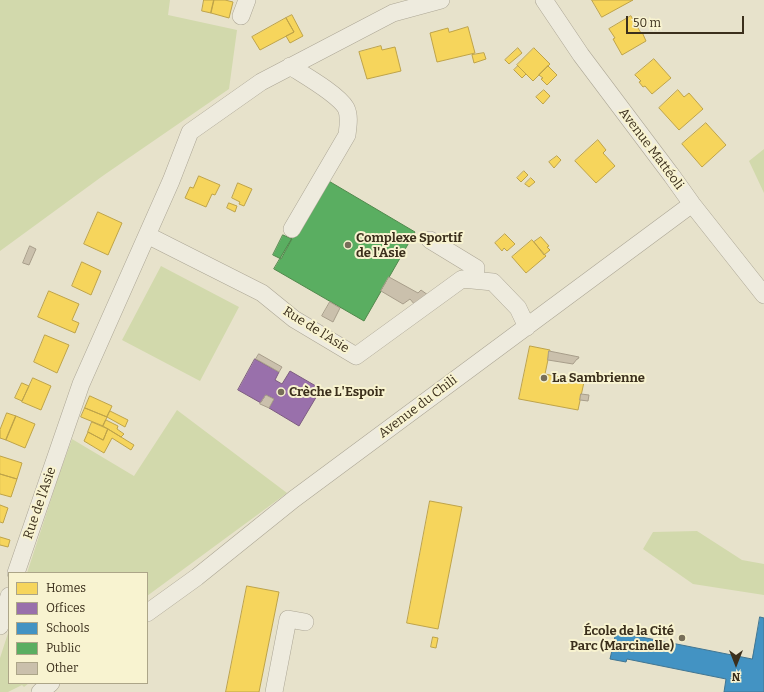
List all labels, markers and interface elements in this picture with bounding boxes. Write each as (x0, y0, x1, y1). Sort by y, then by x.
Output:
scale bar (628, 8, 746, 34)
text: 50 m (633, 16, 661, 30)
street label: Avenue Mattéoli (615, 105, 687, 193)
place label: Complexe Sportif de l'Asie (356, 230, 462, 261)
marker: Complexe Sportif de l'Asie (343, 240, 353, 250)
street label: Rue de l'Asie (280, 304, 352, 356)
place label: La Sambrienne (552, 370, 645, 386)
street label: Avenue du Chili (376, 372, 460, 442)
marker: La Sambrienne (539, 373, 549, 383)
place label: Crèche L'Espoir (289, 384, 385, 400)
marker: Crèche L'Espoir (276, 387, 286, 397)
street label: Rue de l'Asie (20, 465, 60, 541)
legend (8, 572, 148, 684)
text: Homes (46, 581, 86, 595)
text: Offices (46, 601, 85, 615)
text: Schools (46, 621, 89, 635)
place label: École de la Cité Parc (Marcinelle) (570, 623, 674, 654)
marker: École de la Cité Parc (Marcinelle) (677, 633, 687, 643)
text: Public (46, 641, 81, 655)
north arrow (716, 644, 756, 684)
text: Other (46, 661, 78, 675)
text: N (732, 670, 740, 683)

